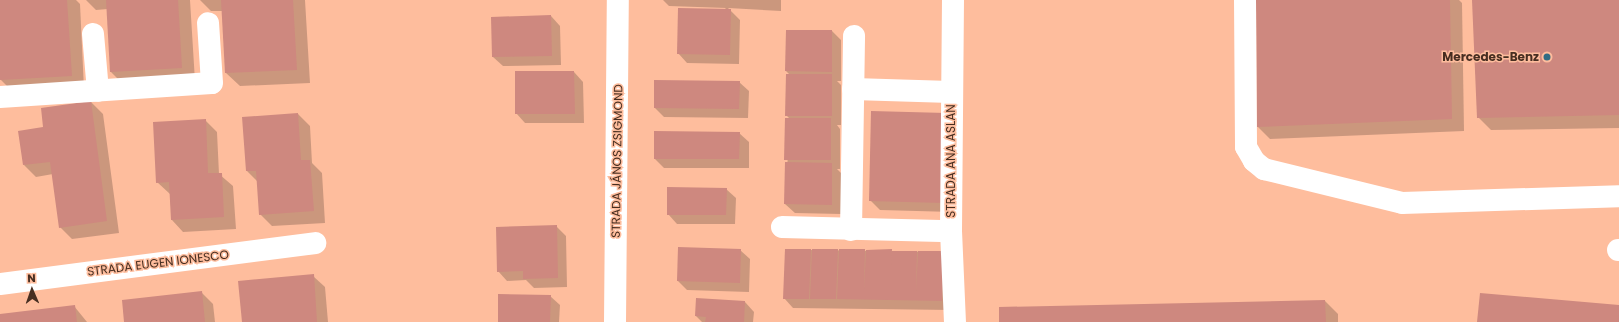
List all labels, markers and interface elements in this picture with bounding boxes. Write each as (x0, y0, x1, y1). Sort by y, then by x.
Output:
place label: Mercedes-Benz (1442, 50, 1539, 64)
marker: Mercedes-Benz (1542, 52, 1552, 62)
street label: STRADA JÁNOS ZSIGMOND (608, 84, 626, 238)
street label: STRADA ANA ASLAN (944, 104, 958, 218)
street label: STRADA EUGEN IONESCO (86, 247, 230, 279)
north arrow (12, 270, 52, 310)
text: N (27, 270, 36, 286)

